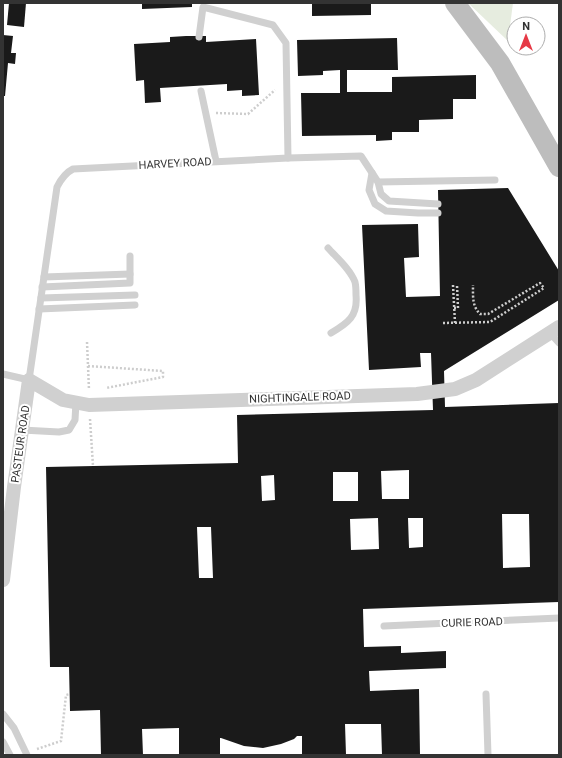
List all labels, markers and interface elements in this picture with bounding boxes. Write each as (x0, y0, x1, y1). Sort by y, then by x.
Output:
north arrow (506, 16, 546, 56)
text: N (522, 20, 530, 33)
street label: HARVEY ROAD (138, 155, 212, 172)
street label: NIGHTINGALE ROAD (249, 389, 351, 406)
street label: PASTEUR ROAD (9, 405, 32, 484)
street label: CURIE ROAD (441, 615, 503, 630)

